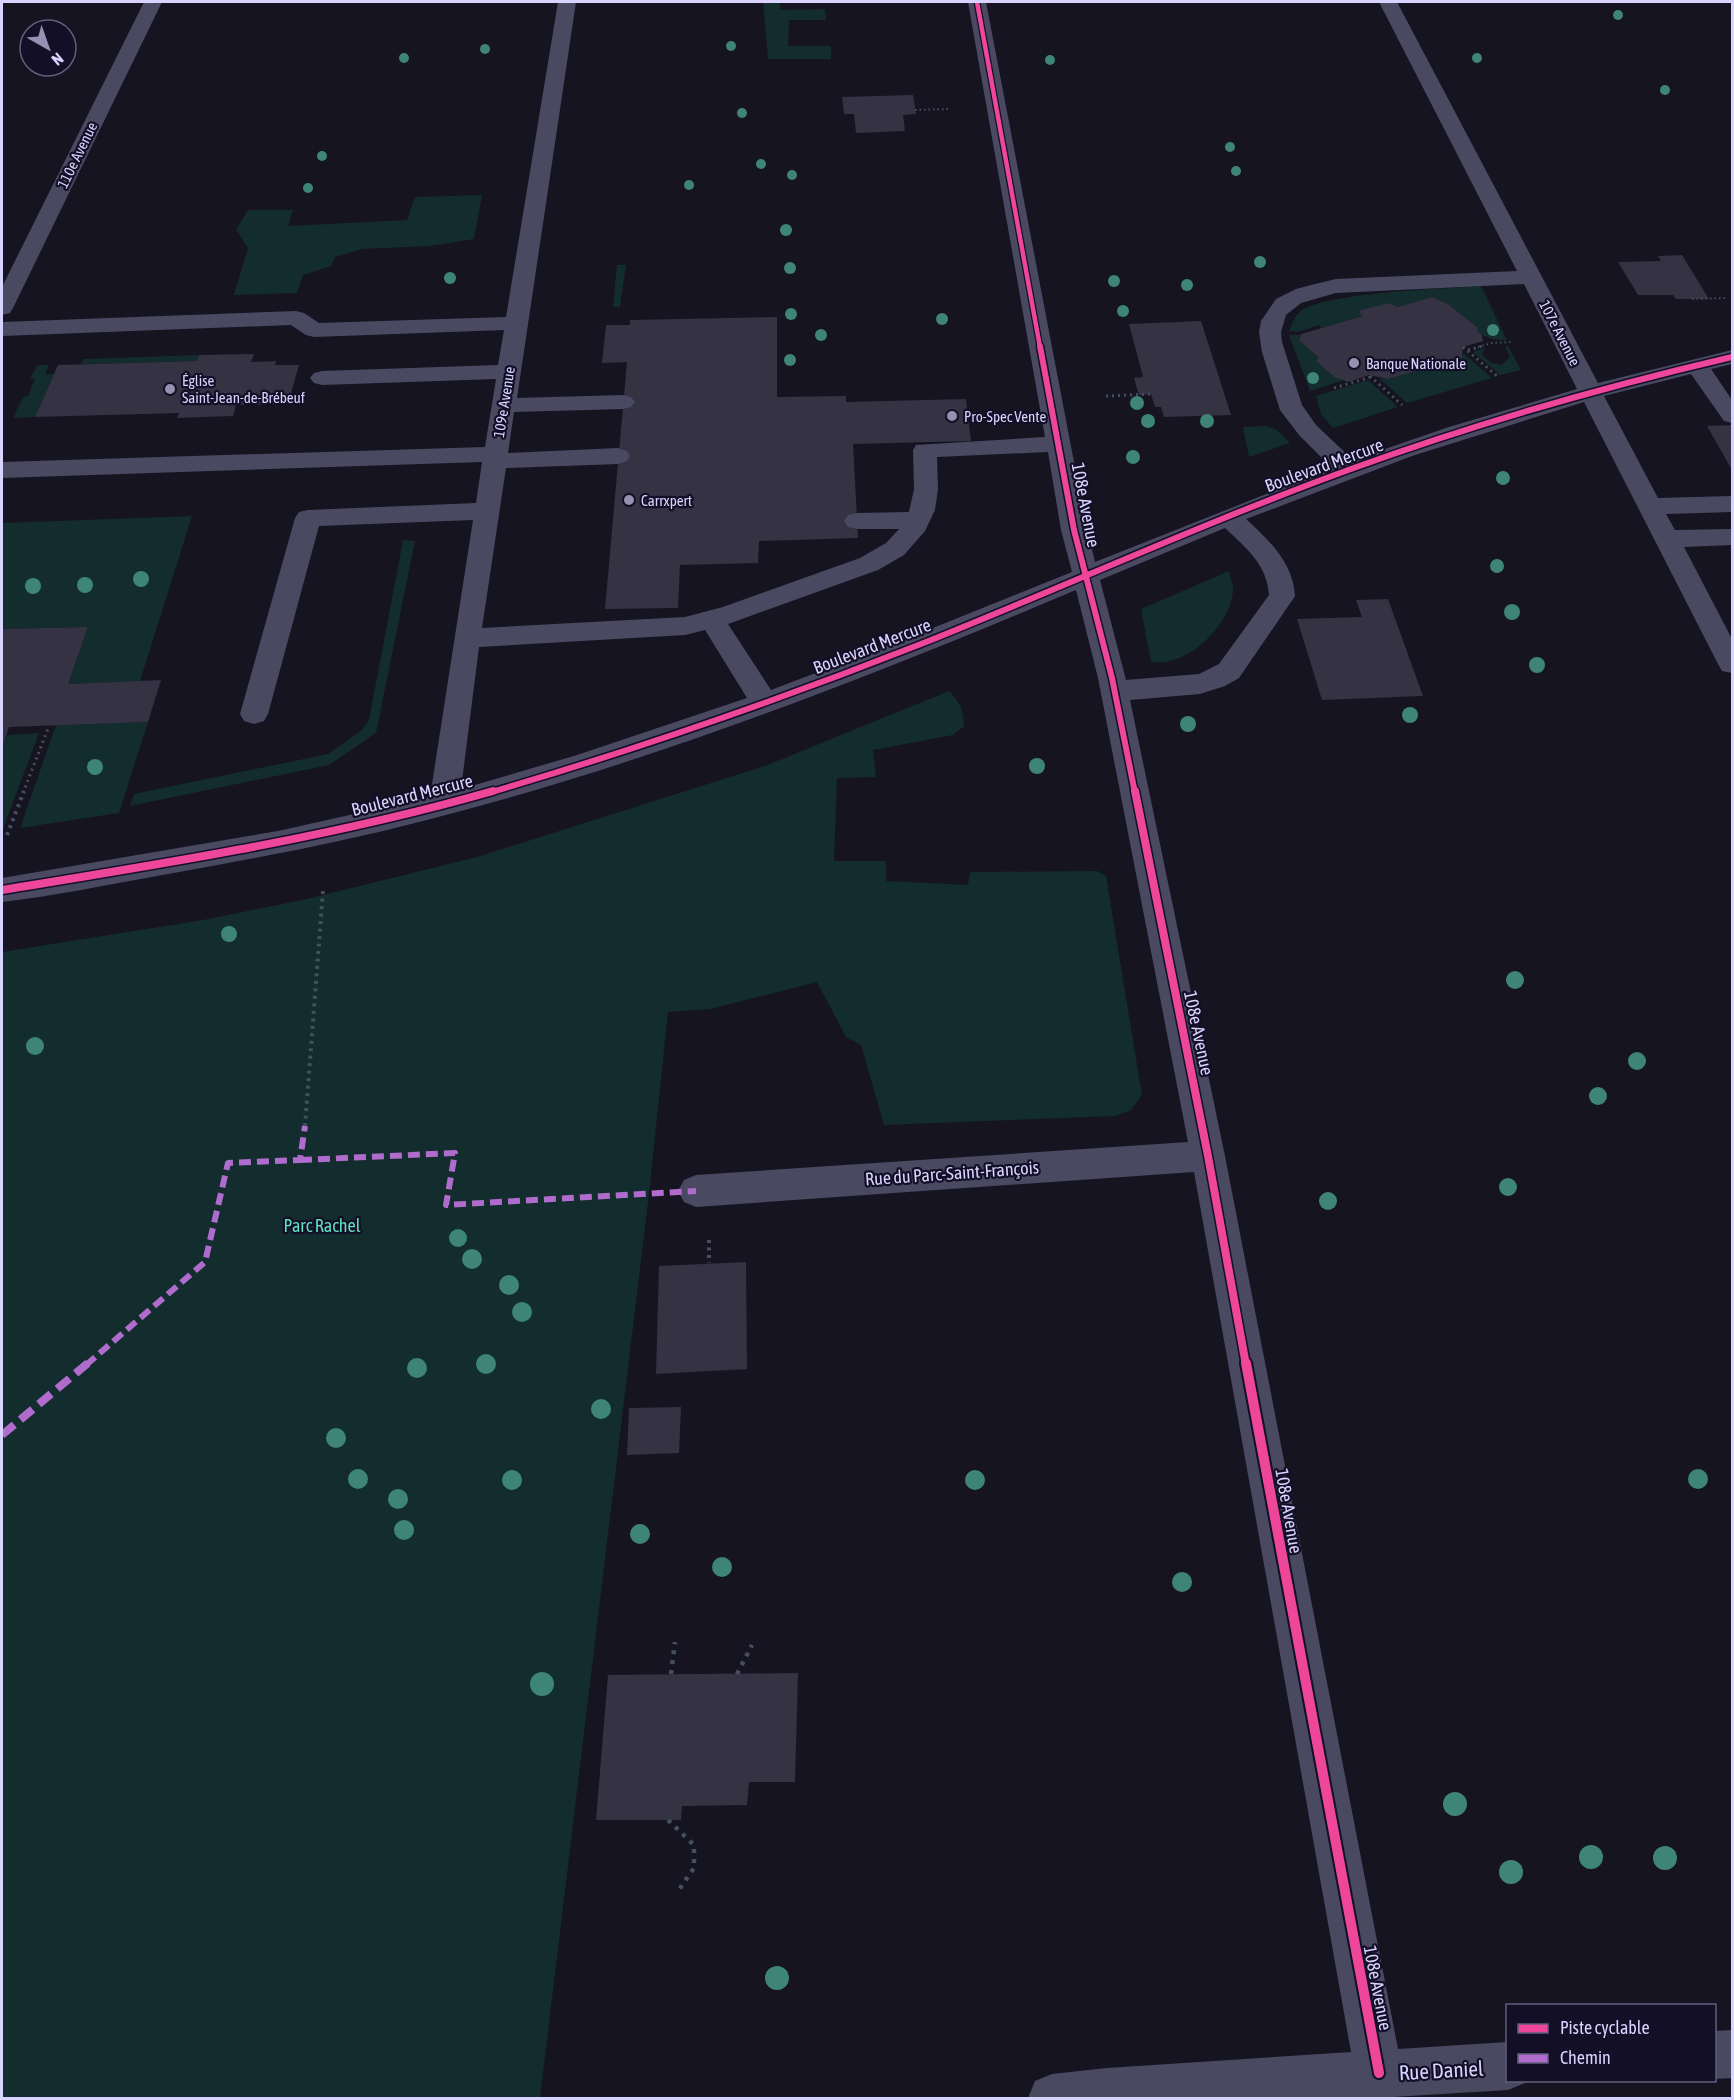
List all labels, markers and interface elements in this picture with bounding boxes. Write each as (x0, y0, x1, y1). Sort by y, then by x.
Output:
north arrow (18, 18, 78, 78)
text: N (48, 50, 67, 69)
street label: 110e Avenue (54, 119, 100, 191)
street label: 107e Avenue (1536, 297, 1584, 369)
place label: Banque Nationale (1366, 355, 1466, 372)
marker: Banque Nationale (1347, 356, 1361, 370)
street label: 109e Avenue (490, 365, 518, 439)
place label: Église Saint-Jean-de-Brébeuf (182, 372, 305, 406)
marker: Église Saint-Jean-de-Brébeuf (163, 382, 177, 396)
place label: Pro-Spec Vente (964, 408, 1046, 425)
marker: Pro-Spec Vente (945, 409, 959, 423)
street label: Boulevard Mercure (1262, 434, 1386, 496)
street label: 108e Avenue (1068, 461, 1104, 549)
place label: Carrxpert (641, 492, 692, 509)
marker: Carrxpert (622, 493, 636, 507)
street label: Boulevard Mercure (810, 614, 934, 678)
street label: Boulevard Mercure (349, 770, 475, 820)
street label: 108e Avenue (1180, 989, 1218, 1077)
street label: Rue du Parc-Saint-François (864, 1156, 1040, 1190)
park label: Parc Rachel (284, 1215, 361, 1236)
street label: 108e Avenue (1271, 1467, 1307, 1555)
street label: 108e Avenue (1360, 1944, 1396, 2032)
legend (1506, 2004, 1716, 2082)
text: Piste cyclable (1560, 2017, 1650, 2038)
text: Chemin (1560, 2047, 1611, 2068)
street label: Rue Daniel (1398, 2056, 1484, 2084)

